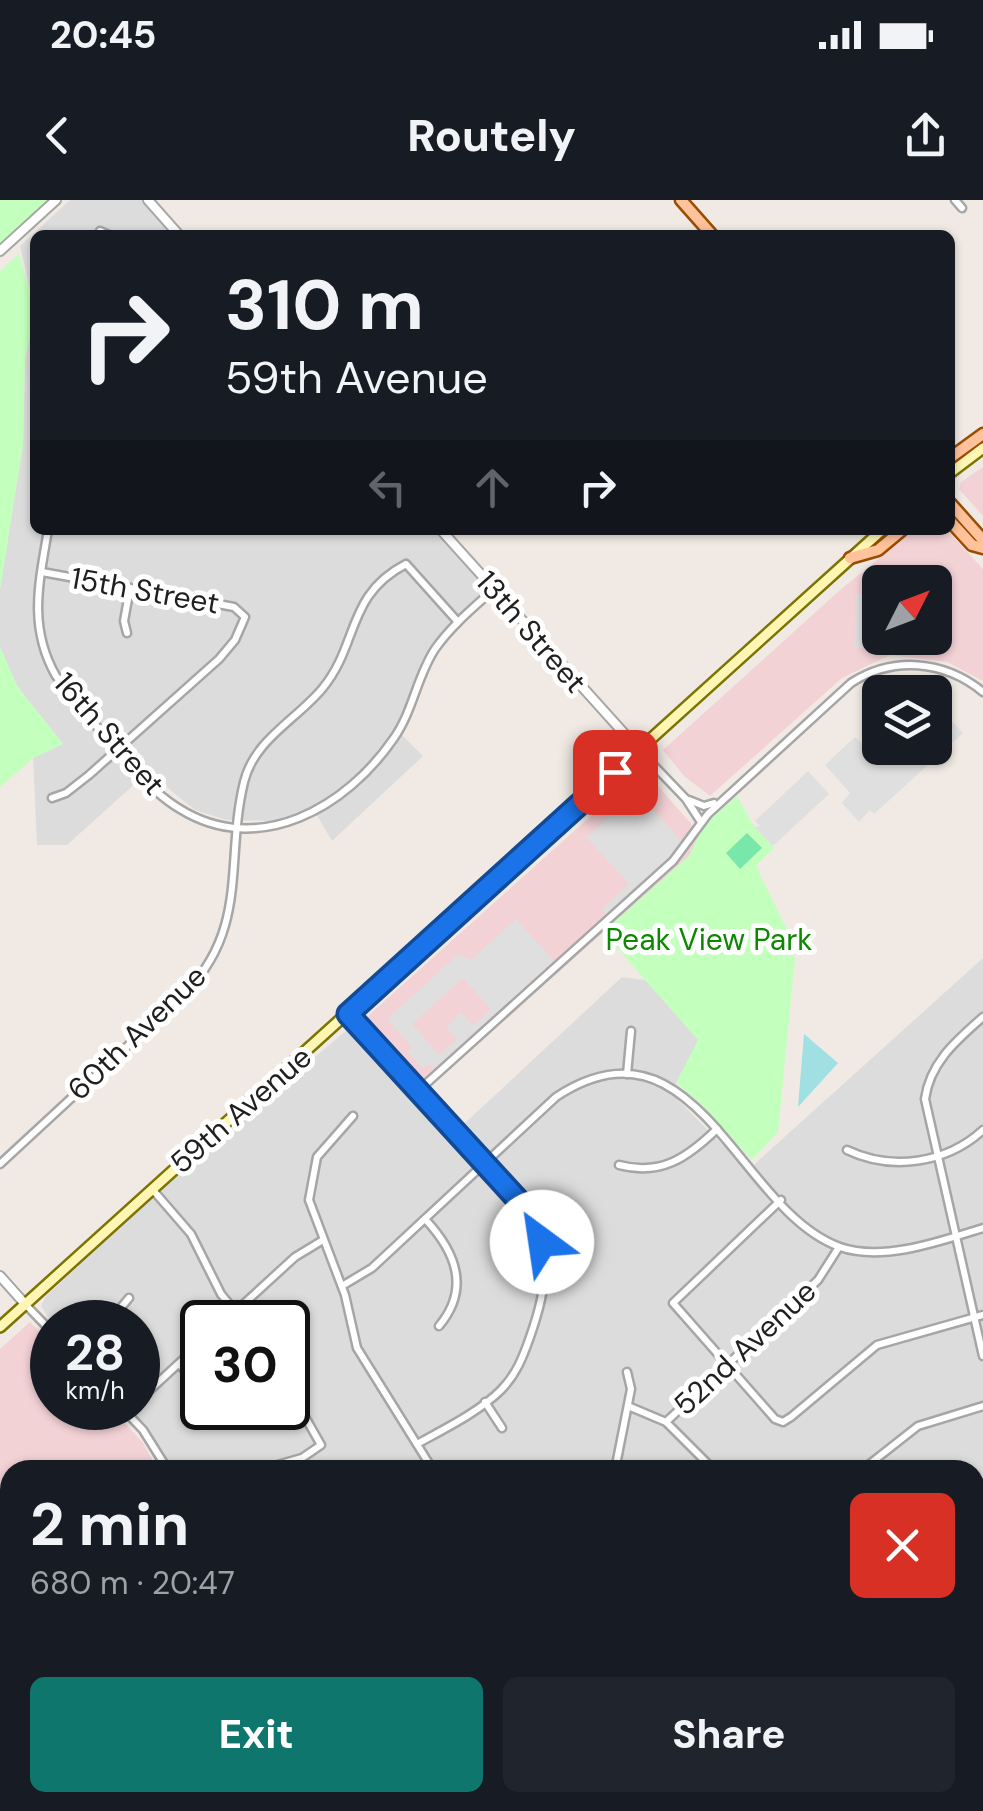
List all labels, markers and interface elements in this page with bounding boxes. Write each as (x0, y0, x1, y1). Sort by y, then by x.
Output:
text: 20:45 (50, 10, 157, 60)
text: Routely (407, 106, 576, 165)
icon: back (30, 108, 85, 163)
icon: share (898, 108, 953, 163)
text: 310 m (225, 260, 424, 351)
icon: right (60, 270, 190, 400)
text: 59th Avenue (225, 348, 488, 407)
icon: left (360, 460, 415, 515)
icon: ahead (465, 460, 520, 515)
icon: right (570, 460, 625, 515)
street label: 15th Street (68, 558, 222, 623)
street label: 13th Street (468, 563, 595, 701)
north arrow (862, 565, 952, 655)
map controls (862, 565, 952, 765)
street label: 16th Street (45, 664, 173, 803)
button: layers (862, 675, 952, 765)
pin (573, 730, 658, 815)
icon: arrive (588, 745, 643, 800)
park label: Peak View Park (606, 920, 812, 959)
street label: 60th Avenue (59, 957, 214, 1109)
street label: 59th Avenue (162, 1037, 320, 1182)
position arrow (490, 1190, 594, 1294)
street label: 52nd Avenue (665, 1272, 824, 1424)
speed limit sign: 30 (180, 1300, 310, 1430)
text: 28 (65, 1320, 125, 1386)
text: km/h (65, 1374, 125, 1407)
text: 2 min (30, 1485, 189, 1564)
button: close (850, 1493, 955, 1598)
text: 680 m · 20:47 (30, 1562, 235, 1604)
button: Exit (30, 1677, 483, 1792)
button: Share (503, 1677, 955, 1792)

